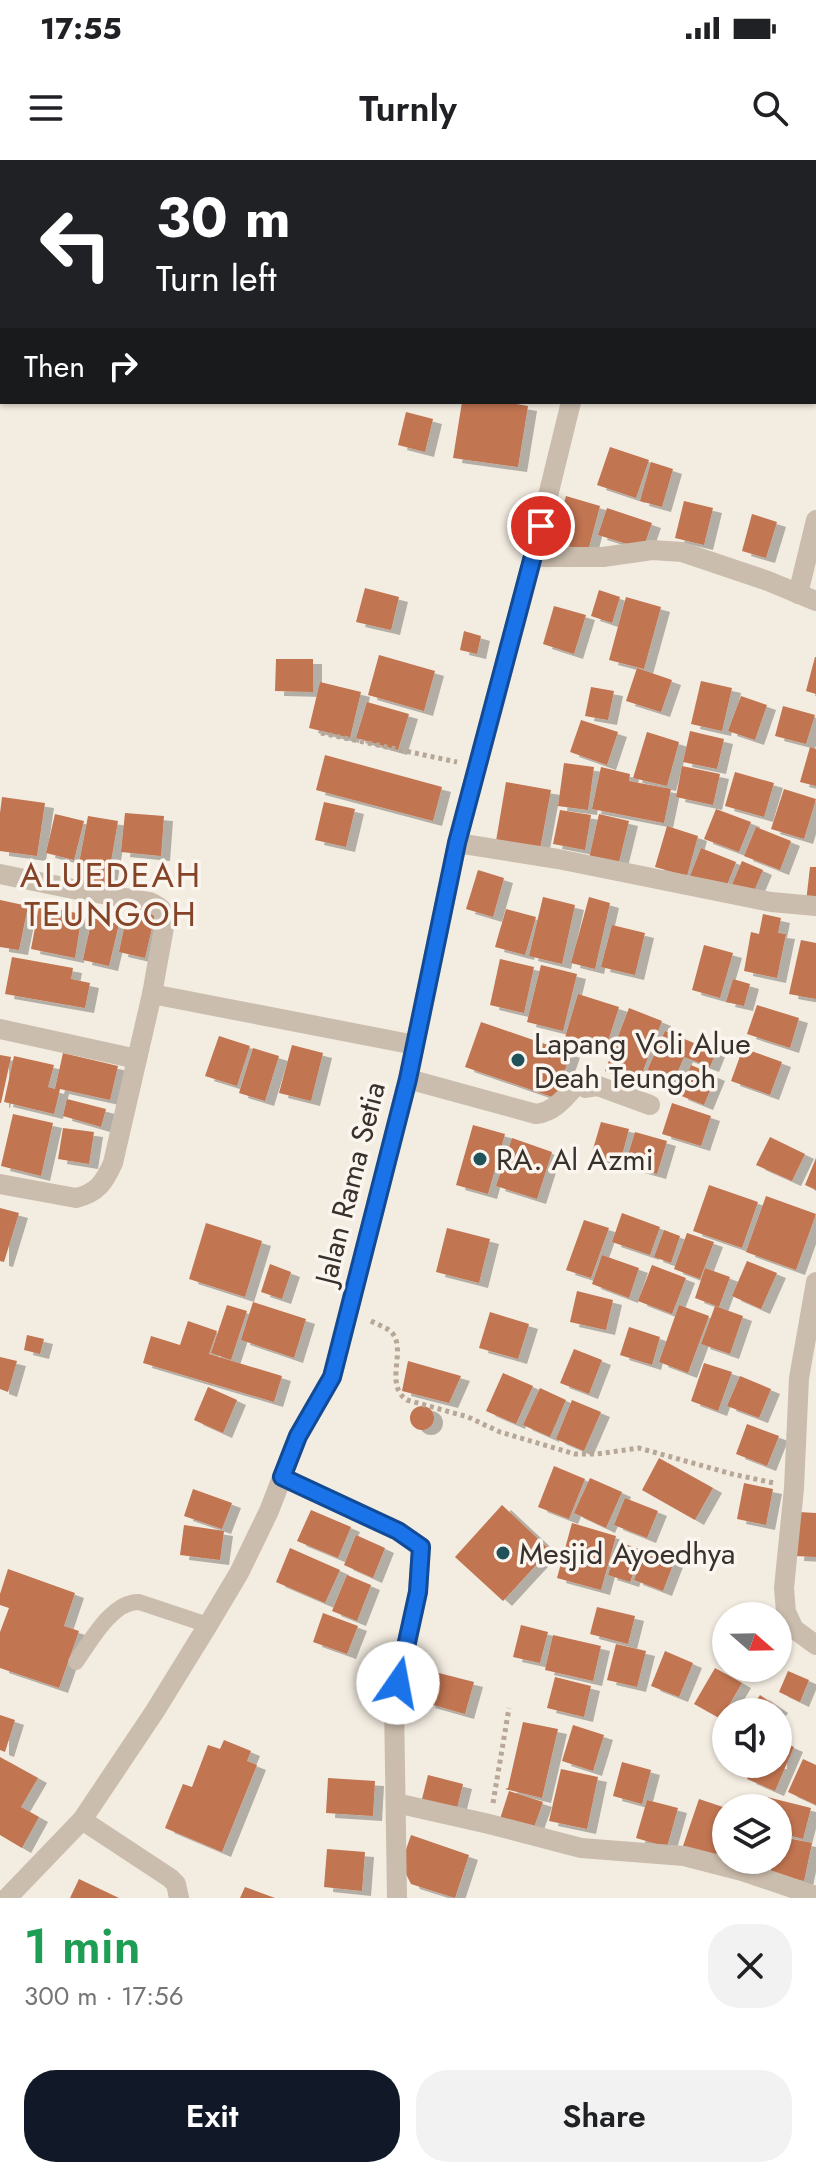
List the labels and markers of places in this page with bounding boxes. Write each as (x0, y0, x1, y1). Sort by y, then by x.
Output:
pin (507, 492, 575, 560)
place label: Lapang Voli Alue Deah Teungoh (534, 1022, 751, 1099)
marker: Lapang Voli Alue Deah Teungoh (509, 1051, 527, 1069)
place label: RA. Al Azmi (496, 1138, 654, 1181)
marker: RA. Al Azmi (471, 1150, 489, 1168)
place label: Mesjid Ayoedhya (519, 1532, 735, 1575)
marker: Mesjid Ayoedhya (494, 1544, 512, 1562)

